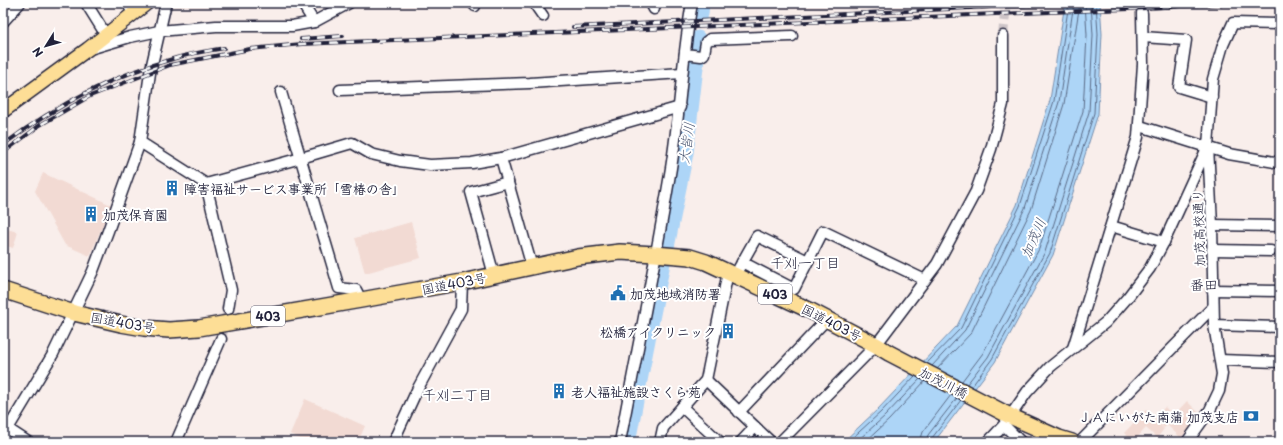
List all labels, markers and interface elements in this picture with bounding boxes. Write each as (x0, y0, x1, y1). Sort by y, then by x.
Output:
north arrow (26, 26, 66, 66)
text: N (28, 43, 47, 61)
water label: 大皆川 (673, 121, 699, 165)
building icon: 障害福祉サービス事業所「雪椿の舎」 (163, 179, 181, 197)
place label: 障害福祉サービス事業所「雪椿の舎」 (184, 179, 405, 198)
street label: 加茂高校通り (1187, 189, 1209, 267)
building icon: 加茂保育園 (82, 205, 100, 223)
place label: 加茂保育園 (103, 205, 168, 224)
water label: 加茂川 (1015, 215, 1051, 261)
district label: 千刈一丁目 (770, 252, 840, 273)
street label: 国道403号 (420, 267, 488, 299)
district label: 番田 (1190, 274, 1218, 295)
public building icon: 加茂地域消防署 (609, 284, 627, 302)
place label: 加茂地域消防署 (630, 284, 721, 303)
road number: 403 (758, 284, 792, 304)
street label: 国道403号 (798, 299, 866, 345)
road number: 403 (251, 306, 285, 326)
street label: 国道403号 (89, 307, 157, 337)
place label: 松橋アイクリニック (600, 322, 716, 341)
building icon: 松橋アイクリニック (719, 322, 737, 340)
street label: 加茂川橋 (917, 362, 971, 402)
building icon: 老人福祉施設さくら苑 (550, 382, 568, 400)
place label: 老人福祉施設さくら苑 (571, 382, 701, 401)
district label: 千刈二丁目 (422, 384, 492, 405)
place label: ＪＡにいがた南蒲 加茂支店 (1078, 407, 1239, 426)
bank icon: ＪＡにいがた南蒲 加茂支店 (1242, 407, 1260, 425)

